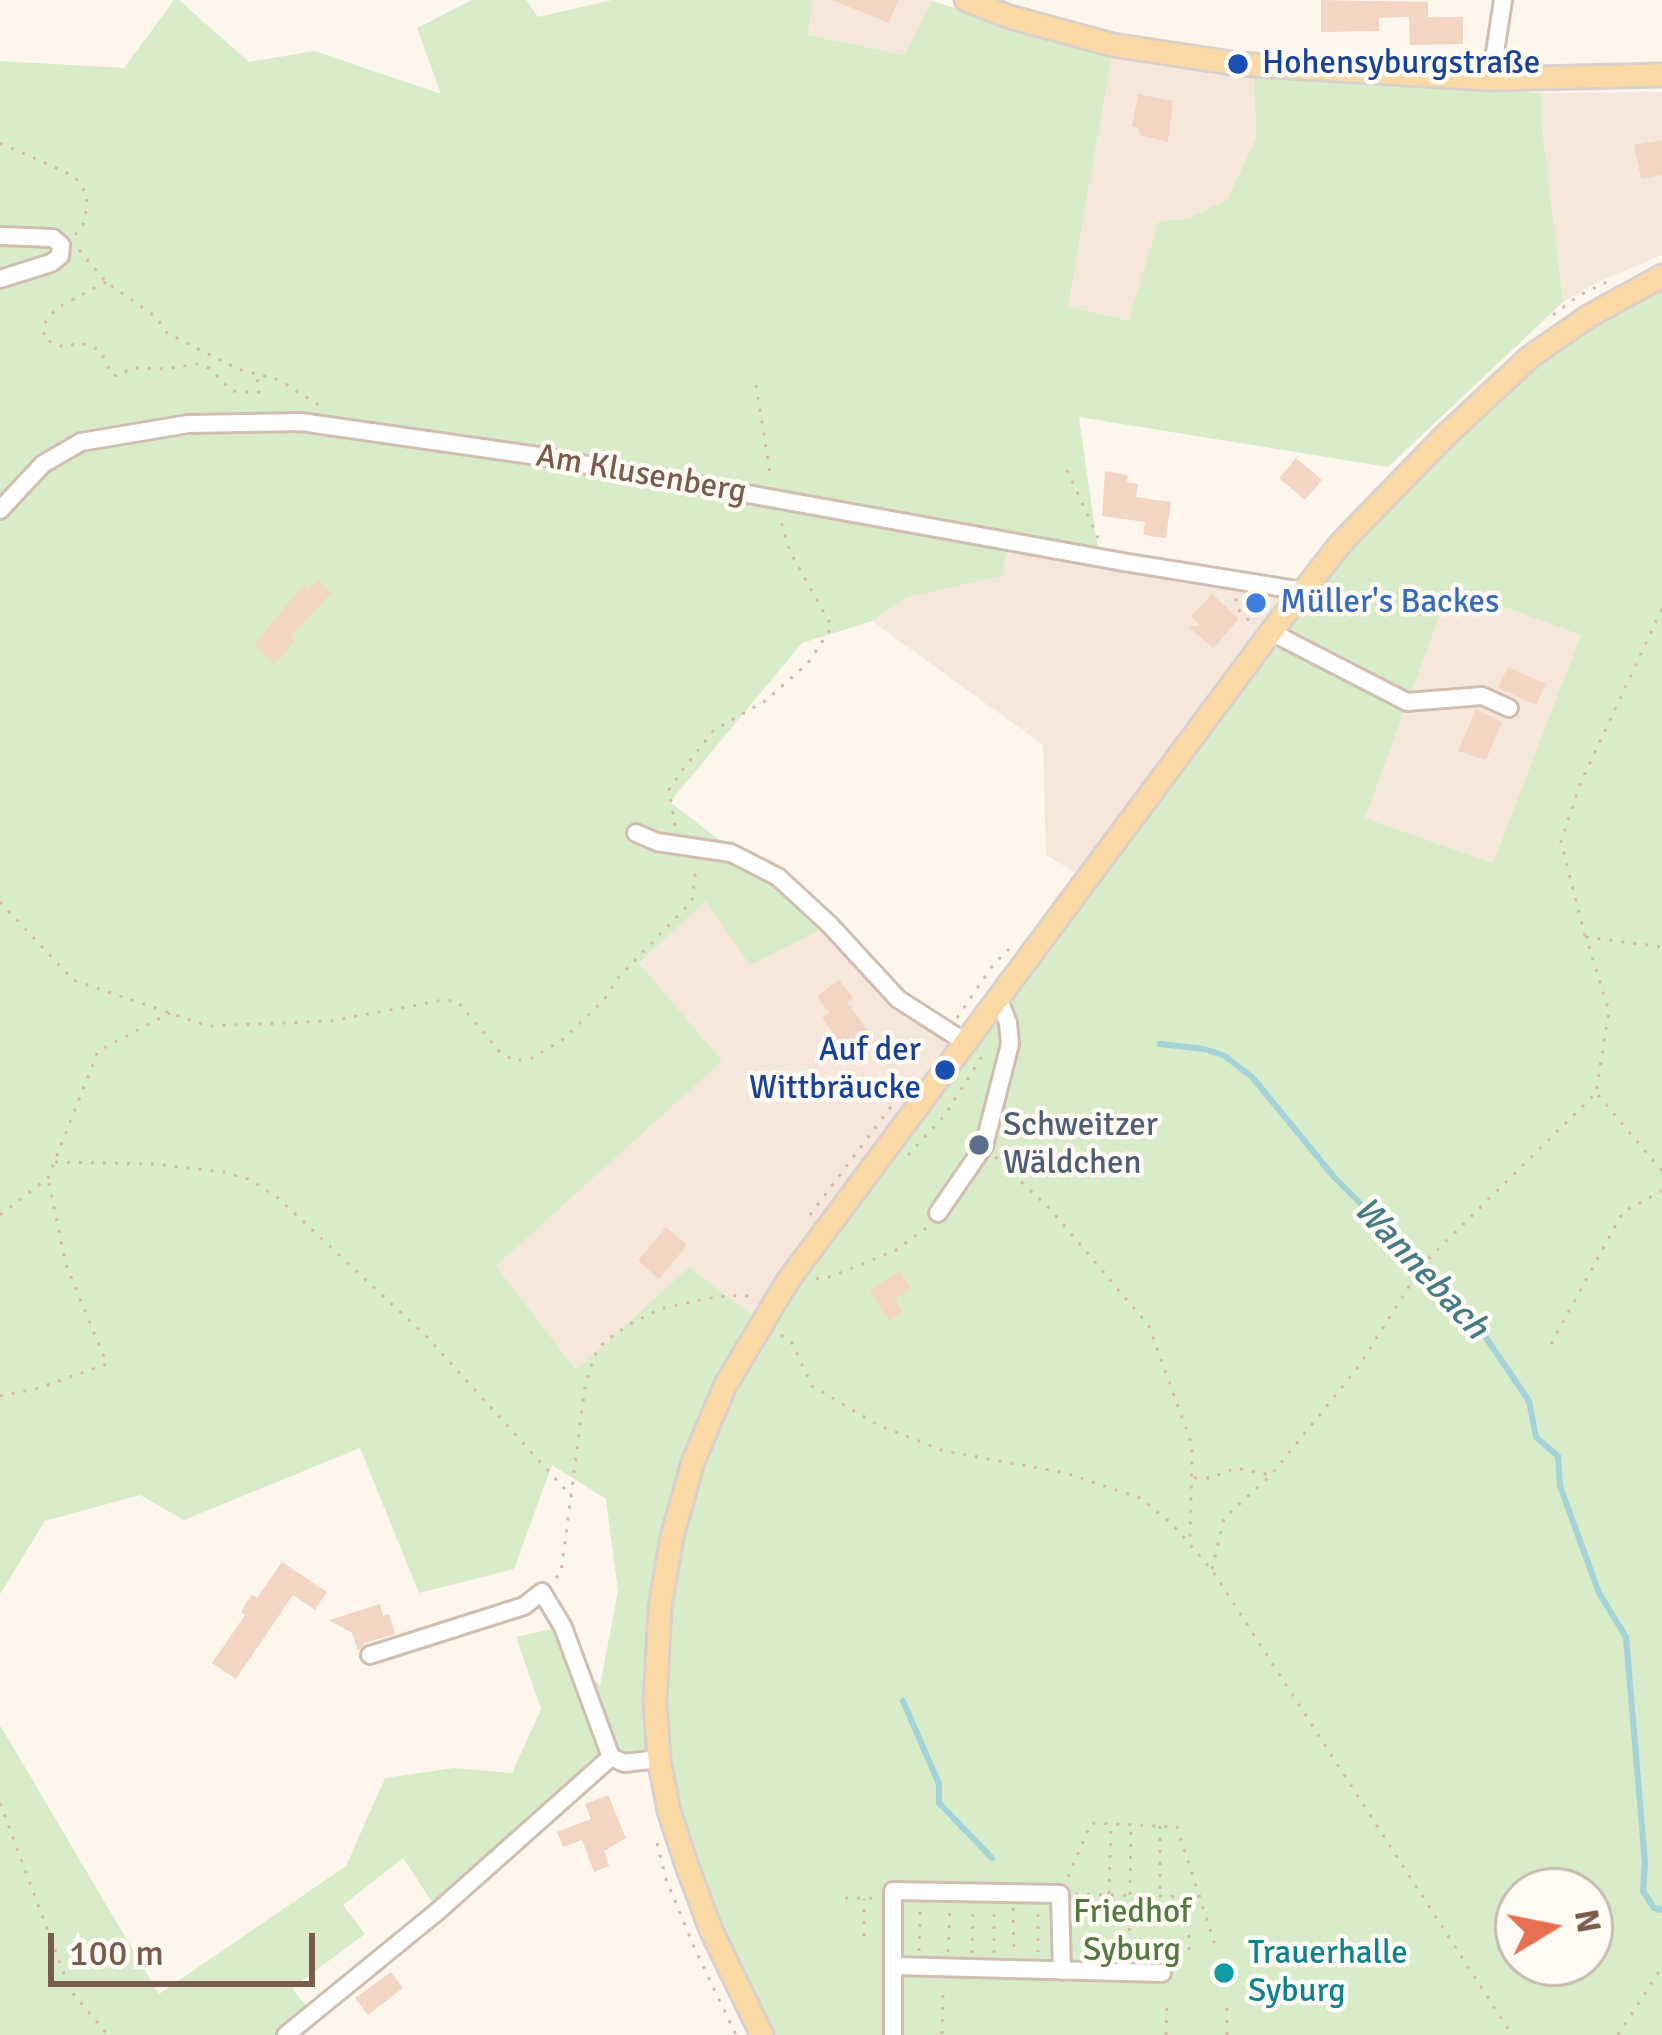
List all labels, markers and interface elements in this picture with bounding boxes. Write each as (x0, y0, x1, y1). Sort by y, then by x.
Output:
place label: Hohensyburgstraße (1262, 44, 1540, 84)
marker: Hohensyburgstraße (1225, 51, 1251, 77)
street label: Am Klusenberg (533, 437, 749, 513)
place label: Müller's Backes (1280, 583, 1500, 623)
marker: Müller's Backes (1243, 590, 1269, 616)
place label: Auf der Wittbräucke (749, 1031, 921, 1109)
marker: Auf der Wittbräucke (932, 1057, 958, 1083)
place label: Schweitzer Wäldchen (1003, 1106, 1158, 1184)
marker: Schweitzer Wäldchen (966, 1132, 992, 1158)
water label: Wannebach (1343, 1189, 1497, 1349)
north arrow (1494, 1867, 1614, 1987)
park label: Friedhof Syburg (1073, 1893, 1191, 1971)
text: N (1565, 1906, 1609, 1936)
scale bar (54, 1909, 321, 1983)
text: 100 m (69, 1931, 164, 1976)
place label: Trauerhalle Syburg (1248, 1934, 1408, 2012)
marker: Trauerhalle Syburg (1211, 1960, 1237, 1986)

